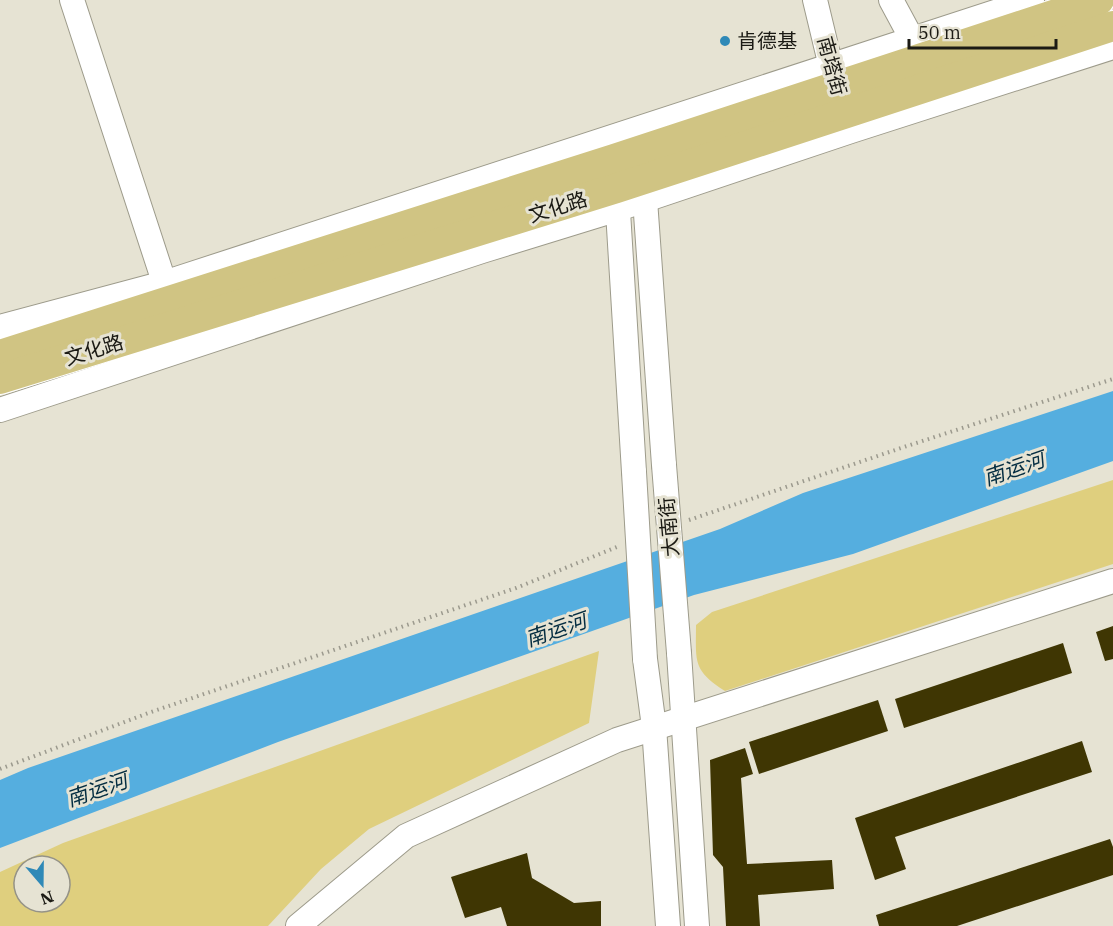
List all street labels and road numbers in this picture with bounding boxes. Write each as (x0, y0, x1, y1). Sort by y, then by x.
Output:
street label: 南塔街 (812, 33, 853, 98)
street label: 文化路 (525, 185, 590, 228)
street label: 文化路 (61, 328, 126, 371)
street label: 大南街 (652, 496, 685, 558)

